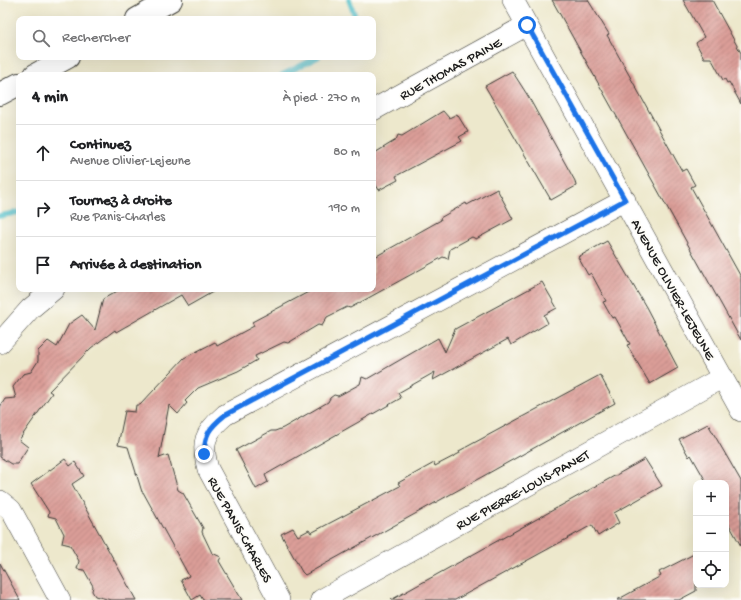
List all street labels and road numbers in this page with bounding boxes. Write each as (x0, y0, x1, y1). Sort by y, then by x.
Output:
street label: RUE THOMAS PAINE (397, 34, 506, 105)
street label: AVENUE OLIVIER-LEJEUNE (626, 217, 718, 365)
street label: RUE PIERRE-LOUIS-PANET (453, 447, 594, 535)
street label: RUE PANIS-CHARLES (203, 474, 275, 587)

